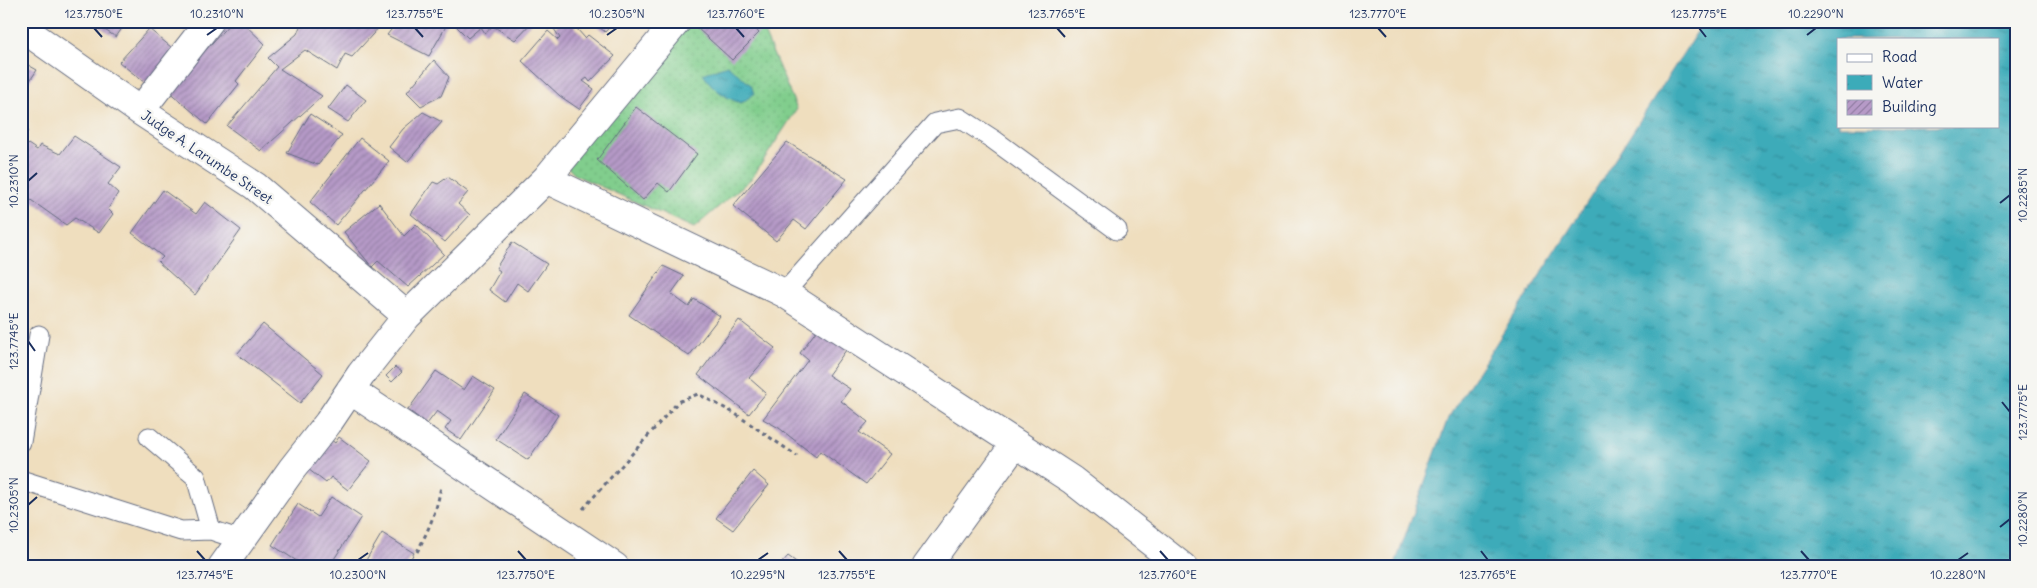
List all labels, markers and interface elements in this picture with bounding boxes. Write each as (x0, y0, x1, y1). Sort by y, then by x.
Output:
text: 123.7750°E (65, 6, 123, 21)
text: 10.2310°N (190, 6, 244, 21)
text: 123.7755°E (386, 6, 444, 21)
text: 10.2305°N (589, 6, 645, 21)
text: 123.7760°E (707, 6, 765, 21)
text: 123.7765°E (1028, 6, 1086, 21)
text: 123.7770°E (1349, 6, 1407, 21)
text: 123.7775°E (1671, 6, 1727, 21)
text: 10.2290°N (1788, 6, 1844, 21)
legend (1837, 38, 2000, 128)
text: Road (1882, 47, 1917, 66)
text: Water (1882, 73, 1923, 92)
text: Building (1882, 97, 1937, 116)
street label: Judge A. Larumbe Street (138, 106, 277, 208)
text: 10.2310°N (6, 154, 21, 208)
text: 10.2285°N (2015, 168, 2030, 222)
text: 123.7745°E (6, 312, 21, 370)
text: 123.7775°E (2015, 384, 2030, 440)
text: 10.2305°N (6, 477, 21, 533)
text: 10.2280°N (2015, 491, 2030, 547)
text: 123.7745°E (176, 567, 234, 582)
text: 10.2300°N (330, 567, 386, 582)
text: 123.7750°E (497, 567, 555, 582)
text: 10.2295°N (731, 567, 785, 582)
text: 123.7755°E (818, 567, 876, 582)
text: 123.7760°E (1139, 567, 1197, 582)
text: 123.7765°E (1459, 567, 1517, 582)
text: 123.7770°E (1780, 567, 1838, 582)
text: 10.2280°N (1930, 567, 1986, 582)

